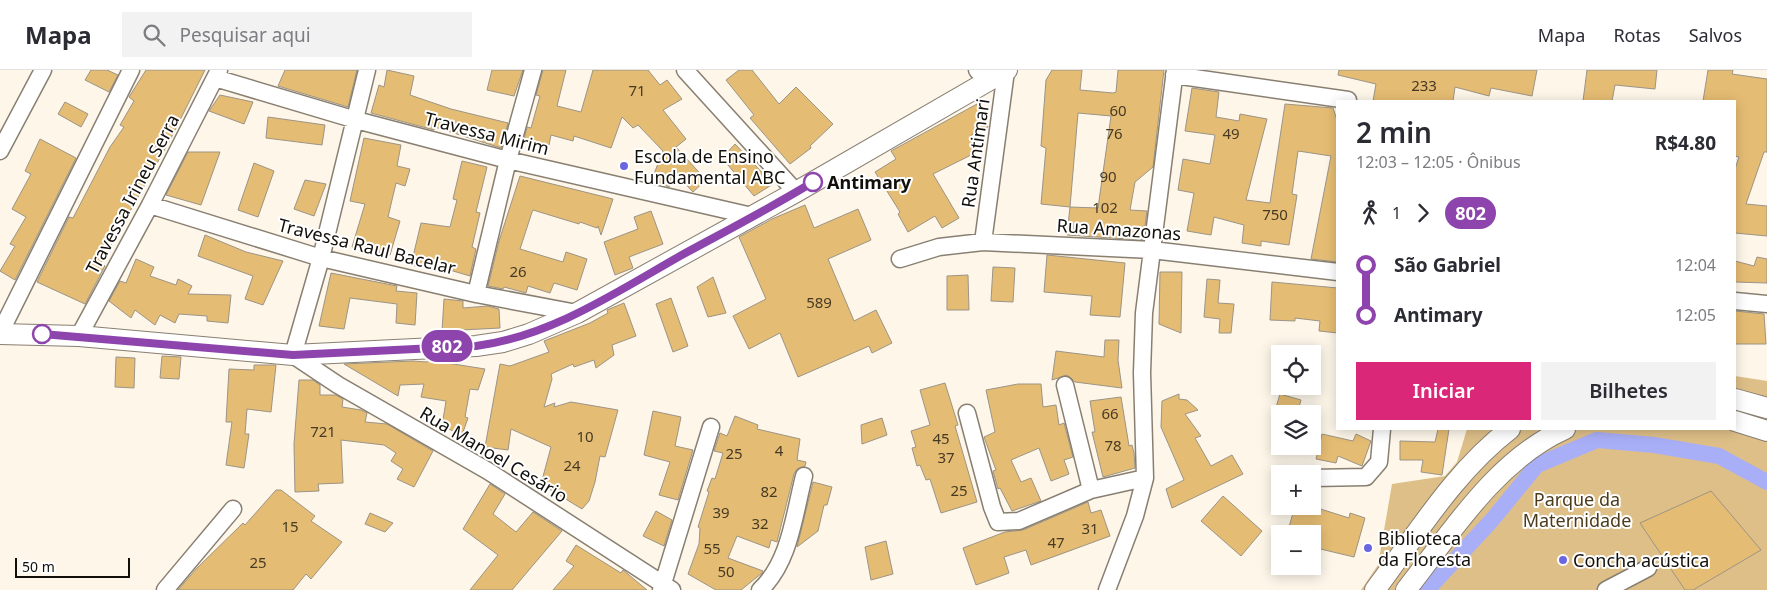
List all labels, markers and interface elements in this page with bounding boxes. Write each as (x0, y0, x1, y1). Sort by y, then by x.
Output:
search box (122, 12, 472, 57)
text: Mapa (25, 18, 92, 51)
icon: search (140, 21, 168, 49)
text: Pesquisar aqui (180, 22, 311, 48)
text: Mapa (1538, 23, 1585, 47)
text: Rotas (1613, 23, 1661, 47)
text: Salvos (1689, 23, 1742, 47)
house number: 233 (1411, 75, 1437, 95)
house number: 71 (628, 80, 646, 100)
street label: Rua Antimari (955, 97, 995, 209)
house number: 60 (1109, 100, 1127, 120)
street label: Travessa Mirim (422, 106, 552, 160)
street label: Travessa Irineu Serra (80, 110, 184, 278)
text: 2 min (1356, 113, 1432, 151)
house number: 76 (1105, 123, 1123, 143)
house number: 49 (1222, 123, 1240, 143)
text: R$4.80 (1655, 130, 1716, 156)
place label: Escola de Ensino Fundamental ABC (634, 144, 785, 189)
text: 12:03 – 12:05 · Ônibus (1356, 151, 1521, 173)
marker: Escola de Ensino Fundamental ABC (618, 160, 630, 172)
house number: 90 (1099, 166, 1117, 186)
place label: Antimary (827, 170, 912, 194)
marker: Antimary (803, 172, 823, 192)
house number: 102 (1092, 197, 1118, 217)
icon: walk (1356, 199, 1384, 227)
icon: forward (1409, 199, 1437, 227)
text: 802 (1455, 201, 1486, 225)
text: 1 (1392, 202, 1401, 224)
house number: 750 (1262, 204, 1288, 224)
street label: Travessa Raul Bacelar (276, 212, 459, 280)
street label: Rua Amazonas (1056, 213, 1182, 245)
text: São Gabriel (1394, 252, 1501, 278)
text: 12:04 (1675, 254, 1716, 276)
house number: 26 (509, 261, 527, 281)
house number: 589 (806, 292, 832, 312)
text: Antimary (1394, 302, 1483, 328)
text: 12:05 (1675, 304, 1716, 326)
unlabelled marker (32, 324, 52, 344)
line badge: 802 (418, 330, 476, 362)
text: 802 (432, 334, 462, 358)
map controls (1271, 345, 1321, 575)
button: locate (1271, 345, 1321, 395)
button: Iniciar (1356, 362, 1531, 420)
button: Bilhetes (1541, 362, 1716, 420)
street label: Rua Manoel Cesário (416, 400, 572, 508)
house number: 66 (1101, 403, 1119, 423)
button: layers (1271, 405, 1321, 455)
house number: 721 (310, 421, 336, 441)
house number: 10 (576, 426, 594, 446)
house number: 45 (932, 428, 950, 448)
house number: 78 (1104, 435, 1122, 455)
house number: 4 (775, 440, 784, 460)
house number: 25 (725, 443, 743, 463)
house number: 37 (937, 447, 955, 467)
house number: 24 (563, 455, 581, 475)
button: + (1271, 465, 1321, 515)
house number: 25 (950, 480, 968, 500)
house number: 82 (760, 481, 778, 501)
park label: Parque da Maternidade (1523, 487, 1631, 532)
house number: 39 (712, 502, 730, 522)
house number: 32 (751, 513, 769, 533)
house number: 15 (281, 516, 299, 536)
house number: 31 (1081, 518, 1099, 538)
button: − (1271, 525, 1321, 575)
place label: Biblioteca da Floresta (1378, 526, 1471, 571)
house number: 47 (1047, 532, 1065, 552)
house number: 55 (703, 538, 721, 558)
marker: Biblioteca da Floresta (1362, 542, 1374, 554)
place label: Concha acústica (1573, 548, 1709, 572)
house number: 25 (249, 552, 267, 572)
marker: Concha acústica (1557, 554, 1569, 566)
scale bar (15, 555, 130, 578)
text: 50 m (22, 557, 55, 576)
house number: 50 (717, 561, 735, 581)

